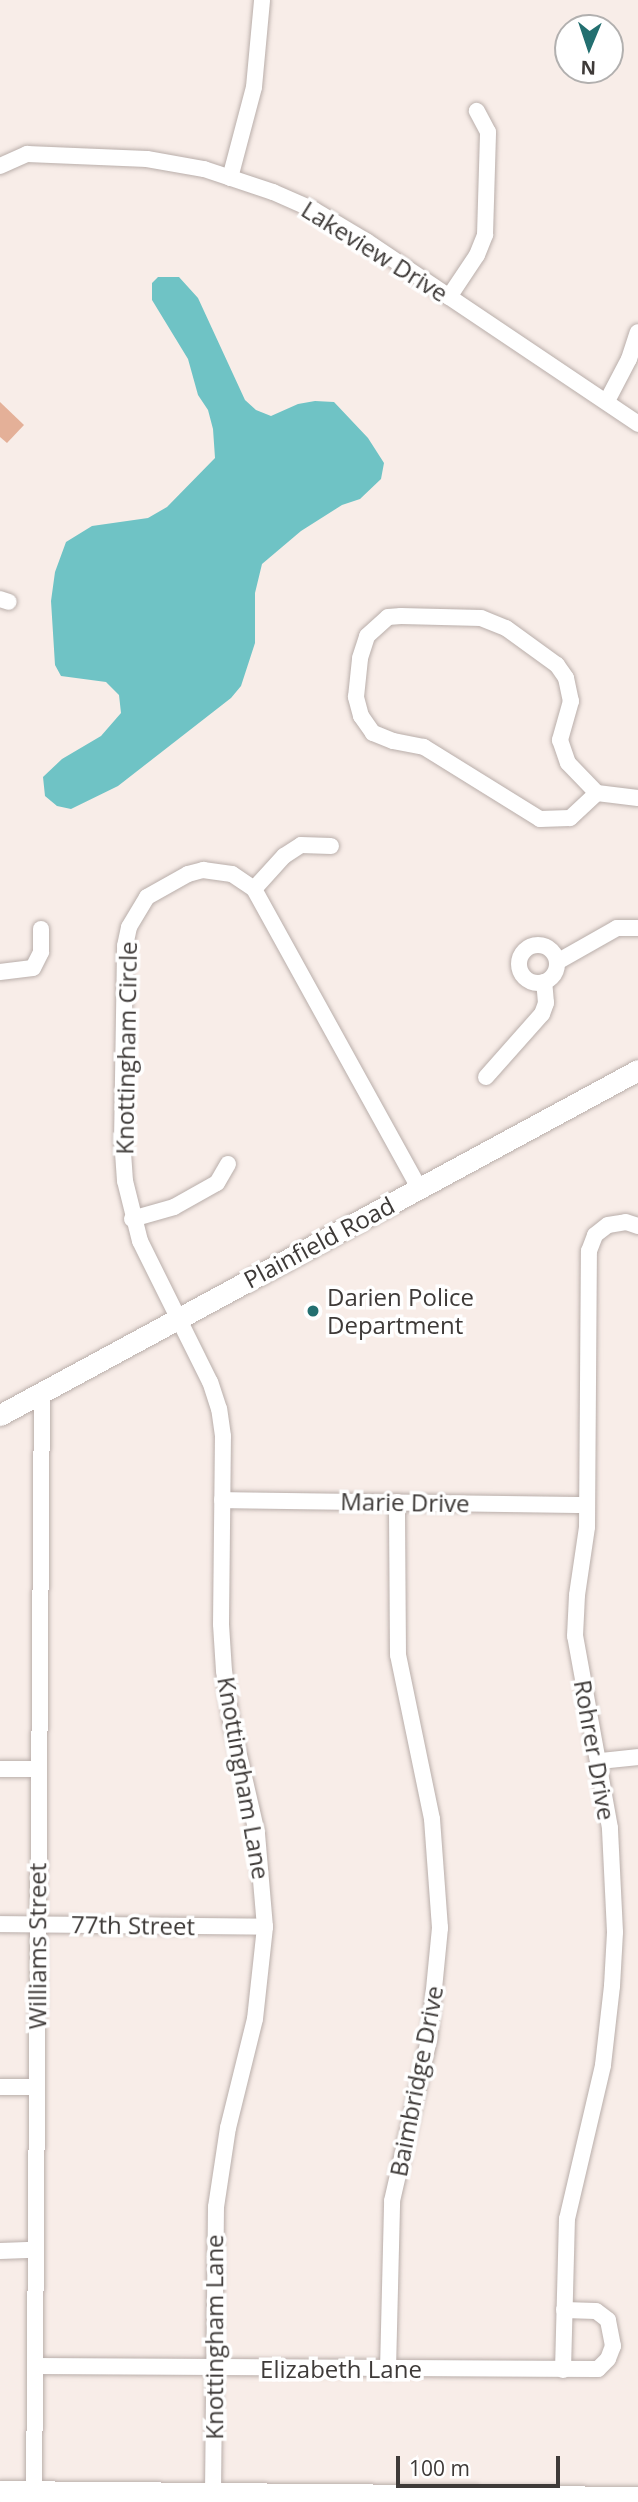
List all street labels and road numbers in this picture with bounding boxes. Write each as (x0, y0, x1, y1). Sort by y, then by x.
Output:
street label: Lakeview Drive (297, 195, 453, 307)
street label: Knottingham Circle (110, 941, 142, 1155)
street label: Plainfield Road (239, 1190, 399, 1294)
street label: Marie Drive (340, 1486, 470, 1518)
street label: Knottingham Lane (212, 1674, 276, 1882)
street label: Rohrer Drive (568, 1678, 622, 1822)
street label: Williams Street (23, 1863, 51, 2029)
street label: 77th Street (71, 1910, 195, 1940)
street label: Baimbridge Drive (383, 1983, 449, 2179)
street label: Knottingham Lane (200, 2234, 228, 2440)
street label: Elizabeth Lane (260, 2355, 422, 2383)

